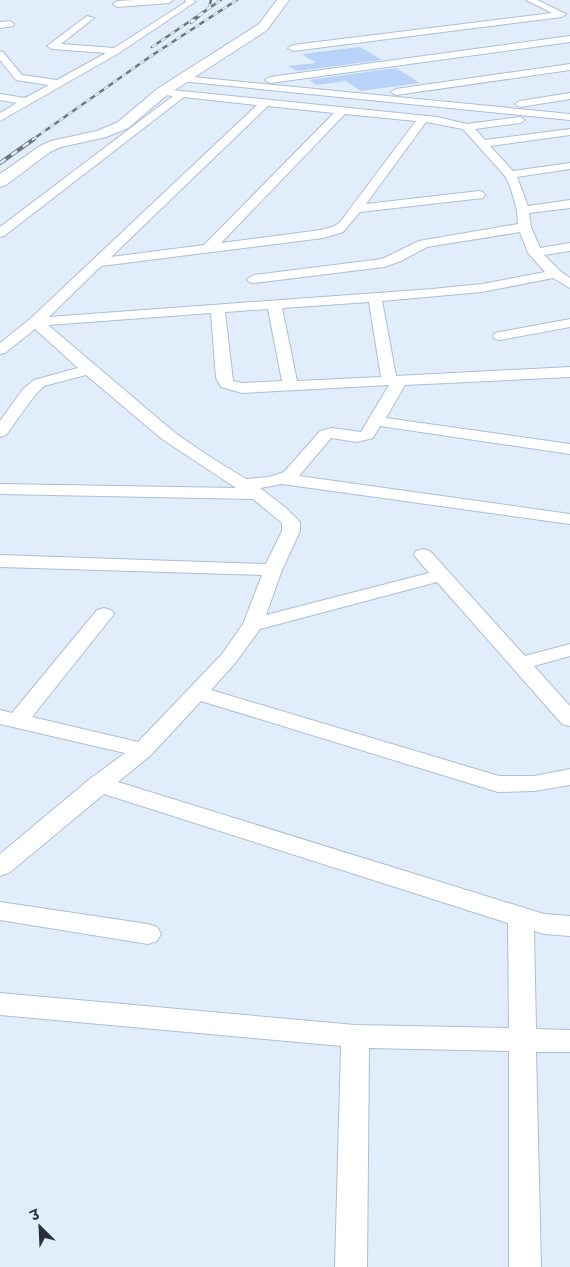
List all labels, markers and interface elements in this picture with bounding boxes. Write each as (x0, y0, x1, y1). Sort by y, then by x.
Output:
north arrow (15, 1202, 65, 1252)
text: उ (26, 1204, 43, 1226)

